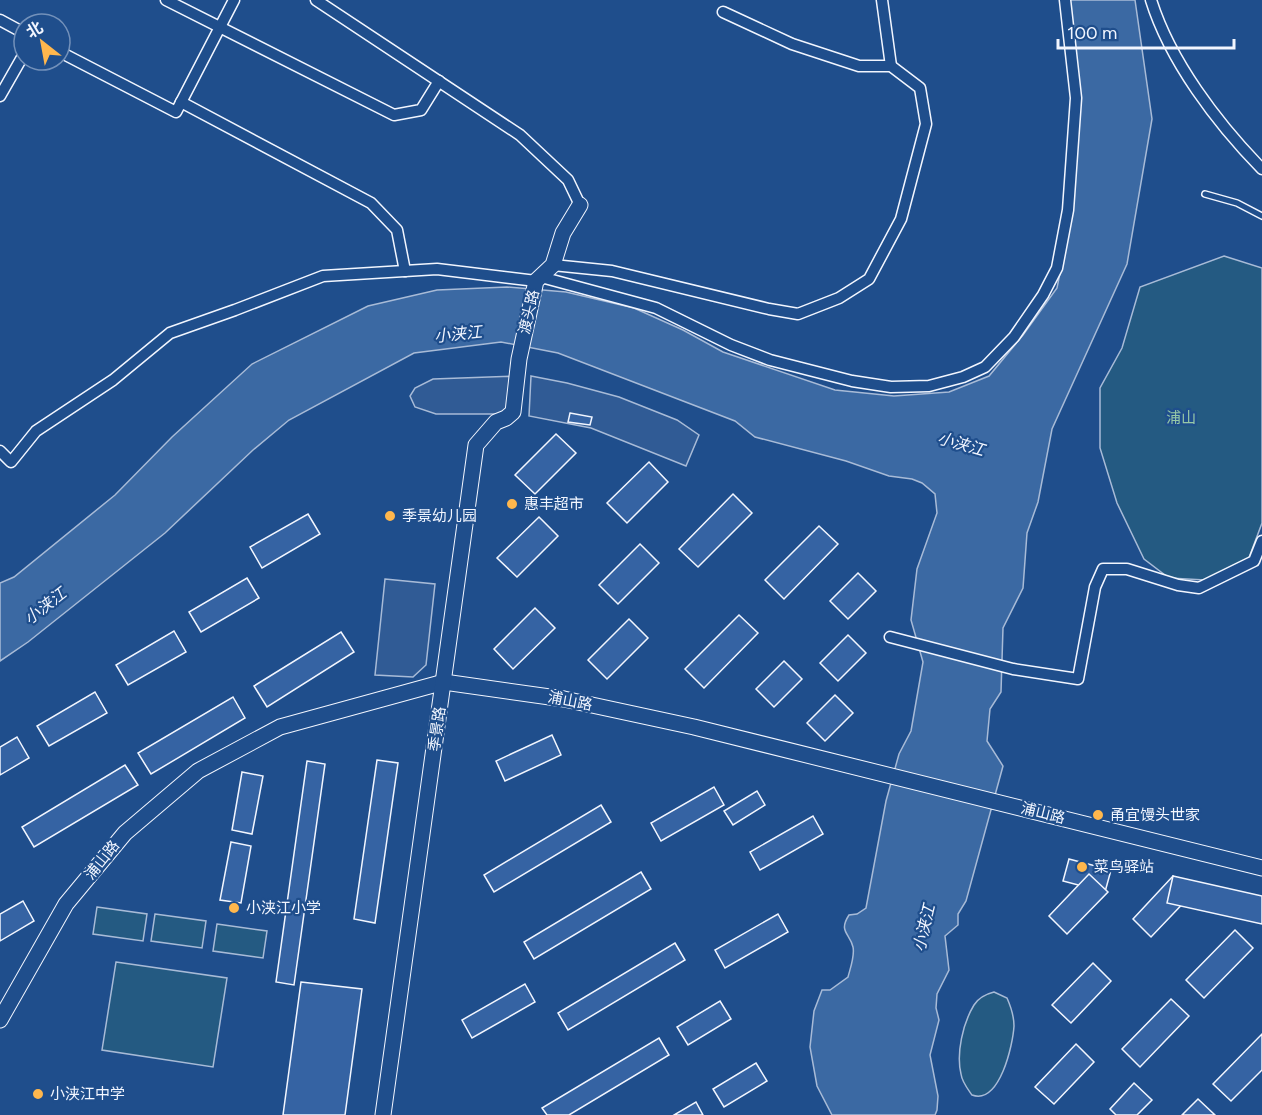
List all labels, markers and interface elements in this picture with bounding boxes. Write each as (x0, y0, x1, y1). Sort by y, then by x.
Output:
north arrow (12, 12, 72, 72)
scale bar (1058, 12, 1234, 50)
text: 北 (23, 17, 46, 42)
text: 100 m (1067, 22, 1117, 44)
street label: 渡头路 (515, 288, 543, 336)
water label: 小浃江 (433, 322, 485, 346)
park label: 浦山 (1166, 409, 1196, 427)
water label: 小浃江 (935, 428, 989, 460)
place label: 惠丰超市 (524, 495, 584, 513)
marker: 惠丰超市 (505, 497, 519, 511)
place label: 季景幼儿园 (402, 507, 477, 525)
marker: 季景幼儿园 (383, 509, 397, 523)
water label: 小浃江 (20, 583, 71, 628)
street label: 浦山路 (546, 688, 594, 714)
street label: 季景路 (425, 705, 449, 753)
street label: 浦山路 (1019, 799, 1067, 827)
place label: 甬宜馒头世家 (1110, 806, 1200, 824)
marker: 甬宜馒头世家 (1091, 808, 1105, 822)
street label: 浦山路 (81, 837, 123, 883)
place label: 菜鸟驿站 (1094, 858, 1154, 876)
marker: 菜鸟驿站 (1075, 860, 1089, 874)
place label: 小浃江小学 (246, 899, 321, 917)
marker: 小浃江小学 (227, 901, 241, 915)
water label: 小浃江 (909, 901, 939, 954)
place label: 小浃江中学 (50, 1085, 125, 1103)
marker: 小浃江中学 (31, 1087, 45, 1101)

